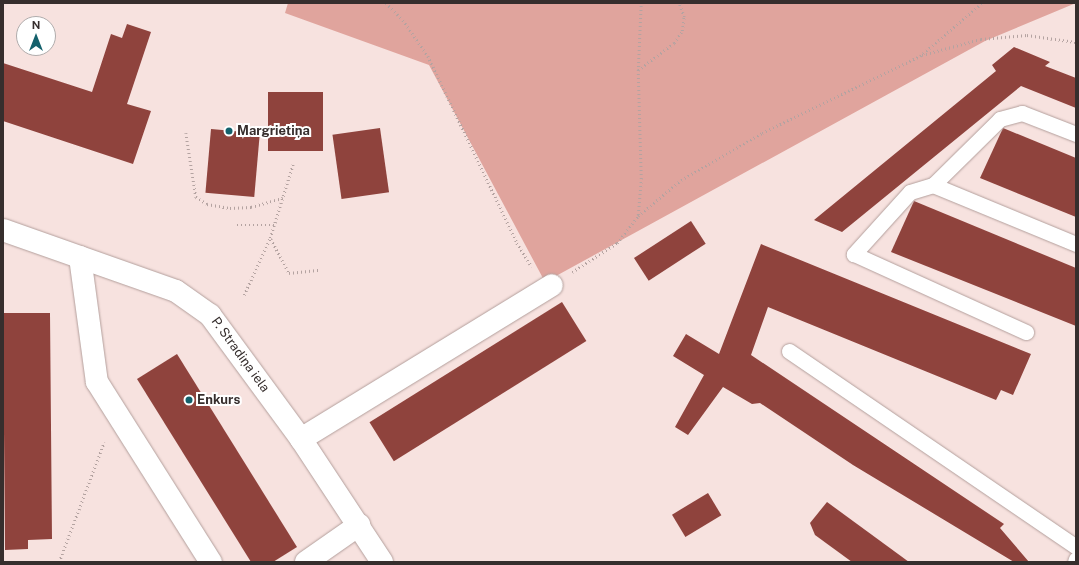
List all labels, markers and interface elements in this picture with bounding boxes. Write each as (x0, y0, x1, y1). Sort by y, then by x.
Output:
north arrow (16, 16, 56, 56)
text: N (32, 19, 40, 31)
place label: Margrietiņa (237, 123, 310, 139)
marker: Margrietiņa (224, 126, 234, 136)
street label: P. Stradiņa iela (207, 314, 273, 396)
place label: Enkurs (197, 392, 240, 408)
marker: Enkurs (184, 395, 194, 405)

